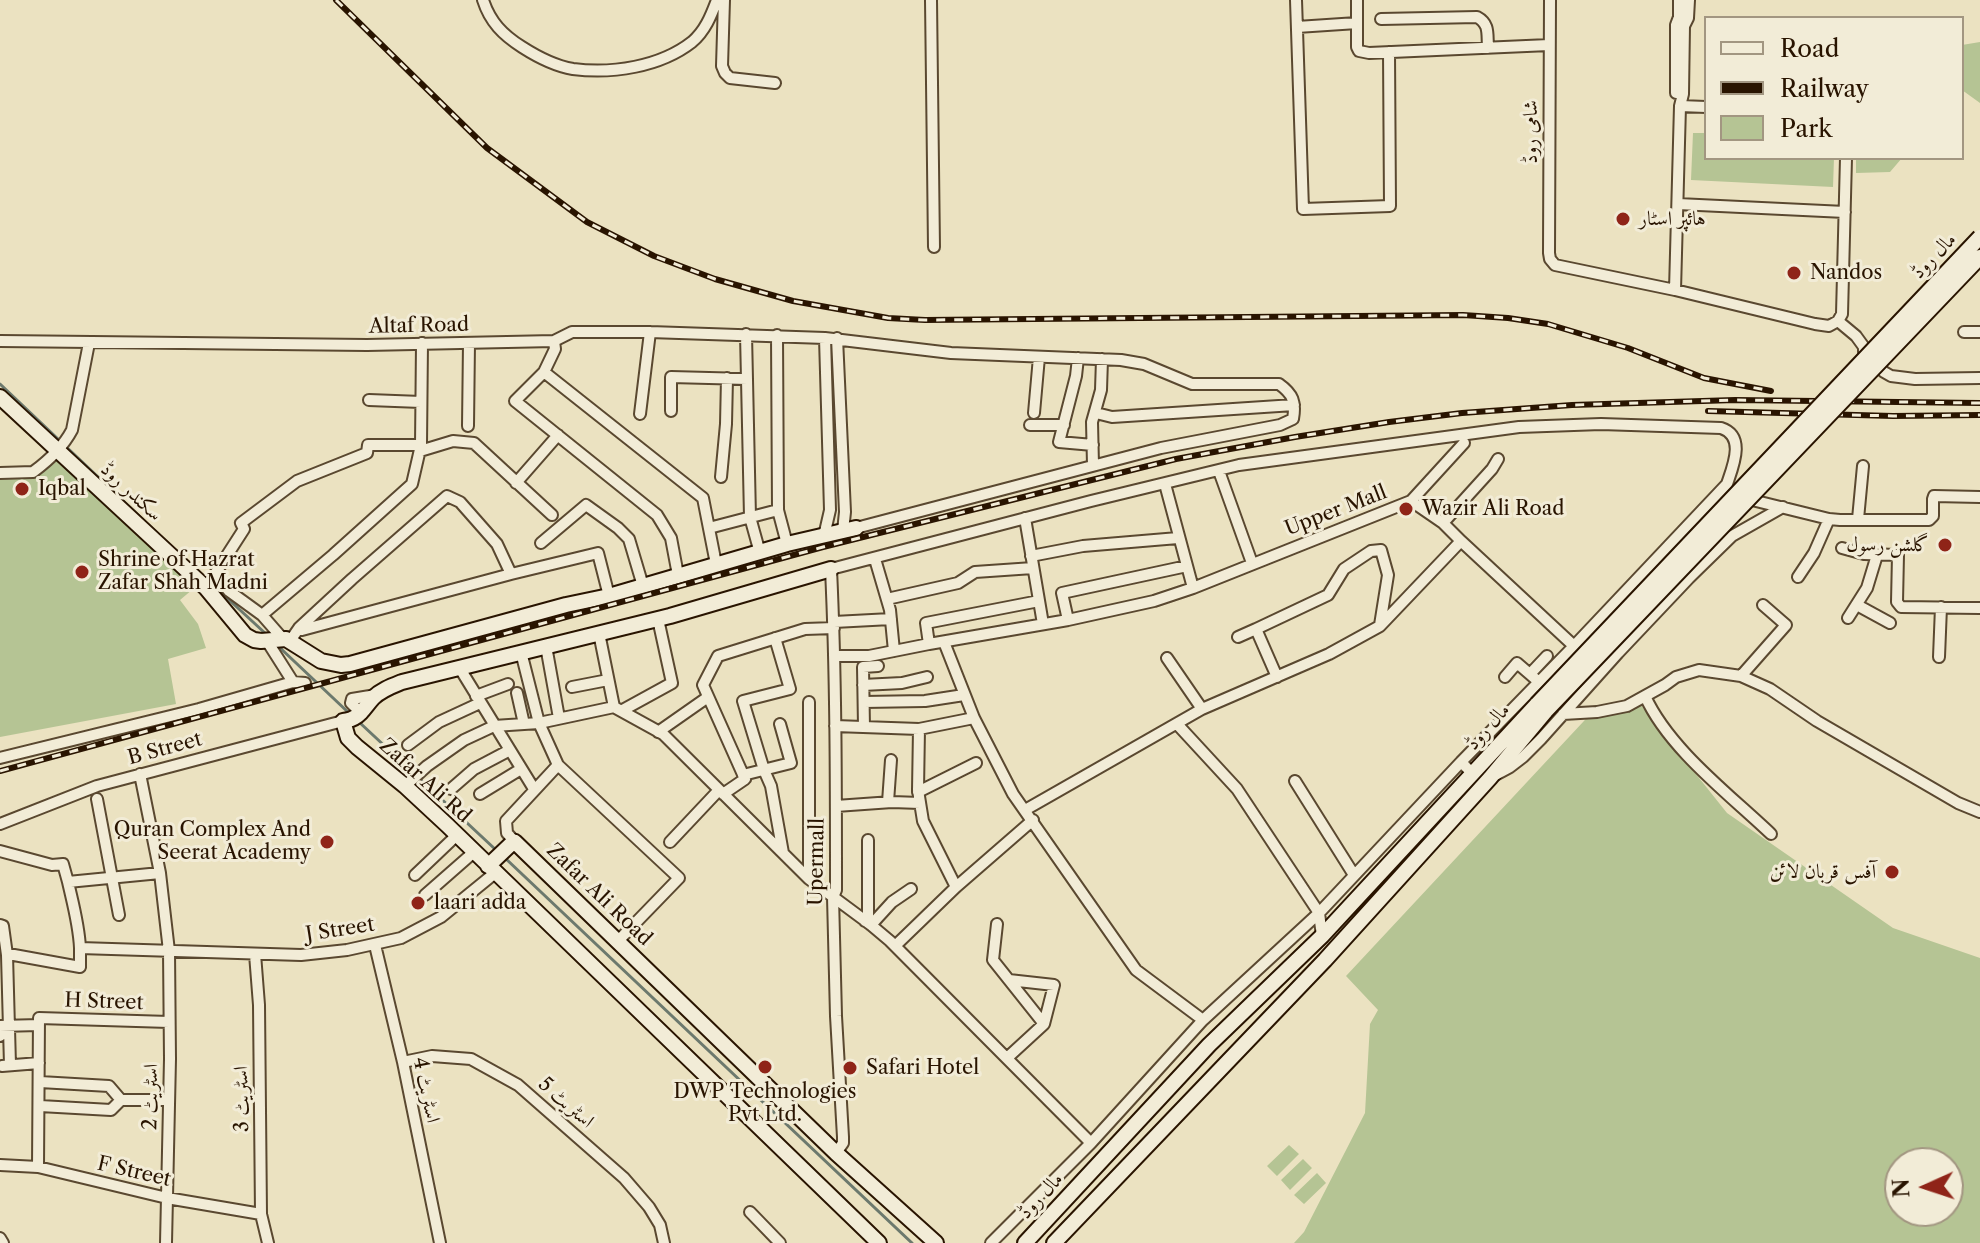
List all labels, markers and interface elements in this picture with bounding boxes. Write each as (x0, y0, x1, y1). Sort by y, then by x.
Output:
legend (1704, 16, 1964, 160)
text: Road (1780, 34, 1839, 63)
text: Railway (1780, 74, 1869, 103)
street label: شامی روڈ (1519, 100, 1543, 164)
text: Park (1780, 114, 1832, 143)
place label: ہائپر اسٹار (1639, 207, 1706, 231)
marker: ہائپر اسٹار (1614, 210, 1632, 228)
street label: مال روڈ (1906, 228, 1962, 284)
place label: Nandos (1810, 261, 1882, 285)
marker: Nandos (1785, 264, 1803, 282)
street label: Altaf Road (369, 313, 469, 339)
street label: سکندر روڈ (95, 457, 167, 527)
place label: Iqbal (38, 477, 86, 501)
marker: Iqbal (13, 480, 31, 498)
street label: Upper Mall (1282, 481, 1390, 541)
place label: Wazir Ali Road (1422, 497, 1564, 521)
marker: Wazir Ali Road (1397, 500, 1415, 518)
place label: گلشن رسول (1846, 533, 1929, 557)
marker: گلشن رسول (1936, 536, 1954, 554)
place label: Shrine of Hazrat Zafar Shah Madni (98, 548, 268, 595)
marker: Shrine of Hazrat Zafar Shah Madni (73, 563, 91, 581)
street label: مال روڈ (1461, 699, 1515, 755)
street label: B Street (125, 728, 205, 770)
street label: Zafar Ali Rd (374, 734, 476, 828)
place label: Quran Complex And Seerat Academy (114, 818, 311, 865)
street label: Upermall (804, 818, 830, 906)
marker: Quran Complex And Seerat Academy (318, 833, 336, 851)
street label: Zafar Ali Road (541, 839, 657, 951)
place label: آفس قربان لائن (1770, 860, 1876, 884)
marker: آفس قربان لائن (1883, 863, 1901, 881)
place label: laari adda (434, 891, 526, 915)
marker: laari adda (409, 894, 427, 912)
street label: J Street (304, 913, 376, 947)
street label: H Street (64, 989, 144, 1015)
street label: اسٹریٹ 4 (407, 1055, 445, 1125)
place label: Safari Hotel (866, 1056, 979, 1080)
marker: DWP Technologies Pvt Ltd. (756, 1058, 774, 1076)
marker: Safari Hotel (841, 1059, 859, 1077)
street label: اسٹریٹ 2 (138, 1064, 164, 1130)
street label: اسٹریٹ 3 (229, 1066, 255, 1132)
street label: اسٹریٹ 5 (533, 1072, 599, 1134)
place label: DWP Technologies Pvt Ltd. (674, 1080, 856, 1127)
north arrow (1884, 1147, 1964, 1227)
street label: F Street (95, 1152, 173, 1192)
street label: مال روڈ (1014, 1168, 1068, 1224)
text: N (1888, 1178, 1916, 1198)

